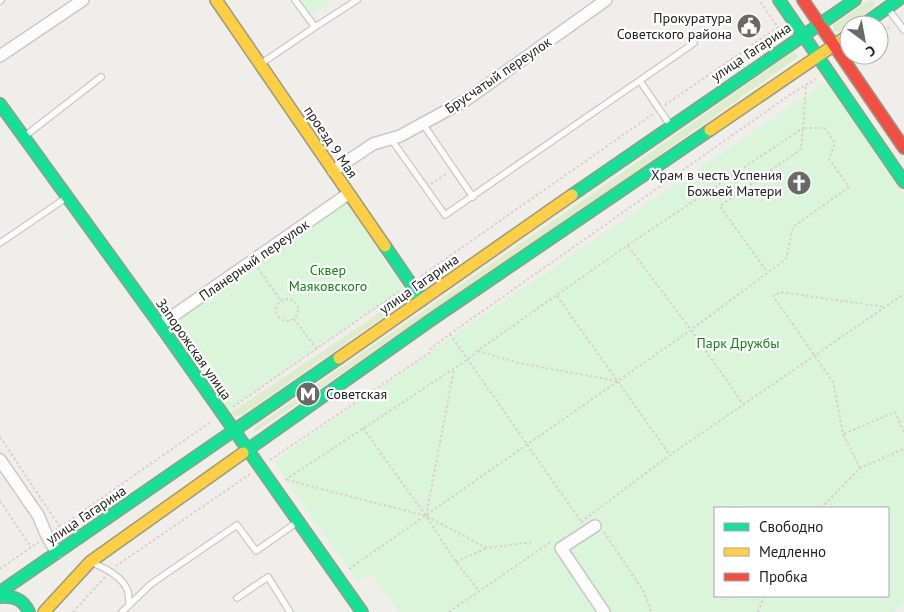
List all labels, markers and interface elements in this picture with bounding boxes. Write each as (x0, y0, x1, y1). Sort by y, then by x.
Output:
place label: Прокуратура Советского района (617, 9, 732, 43)
public building icon: Прокуратура Советского района (736, 13, 762, 39)
north arrow (839, 15, 889, 65)
street label: улица Гагарина (708, 19, 795, 85)
street label: Брусчатый переулок (441, 33, 555, 117)
text: С (863, 41, 879, 61)
street label: проезд 9 Мая (300, 102, 362, 182)
place label: Храм в честь Успения Божьей Матери (651, 166, 782, 200)
church icon: Храм в честь Успения Божьей Матери (786, 170, 812, 196)
street label: Планерный переулок (195, 215, 313, 305)
street label: улица Гагарина (376, 250, 462, 318)
park label: Сквер Маяковского (289, 261, 367, 295)
street label: Запорожская улица (152, 295, 236, 403)
park label: Парк Дружбы (696, 334, 780, 352)
metro station icon: Советская (295, 381, 321, 407)
place label: Советская (326, 385, 387, 403)
street label: улица Гагарина (43, 482, 130, 548)
legend (714, 507, 889, 597)
text: Свободно (759, 517, 823, 536)
text: Медленно (759, 542, 826, 561)
text: Пробка (759, 567, 808, 586)

